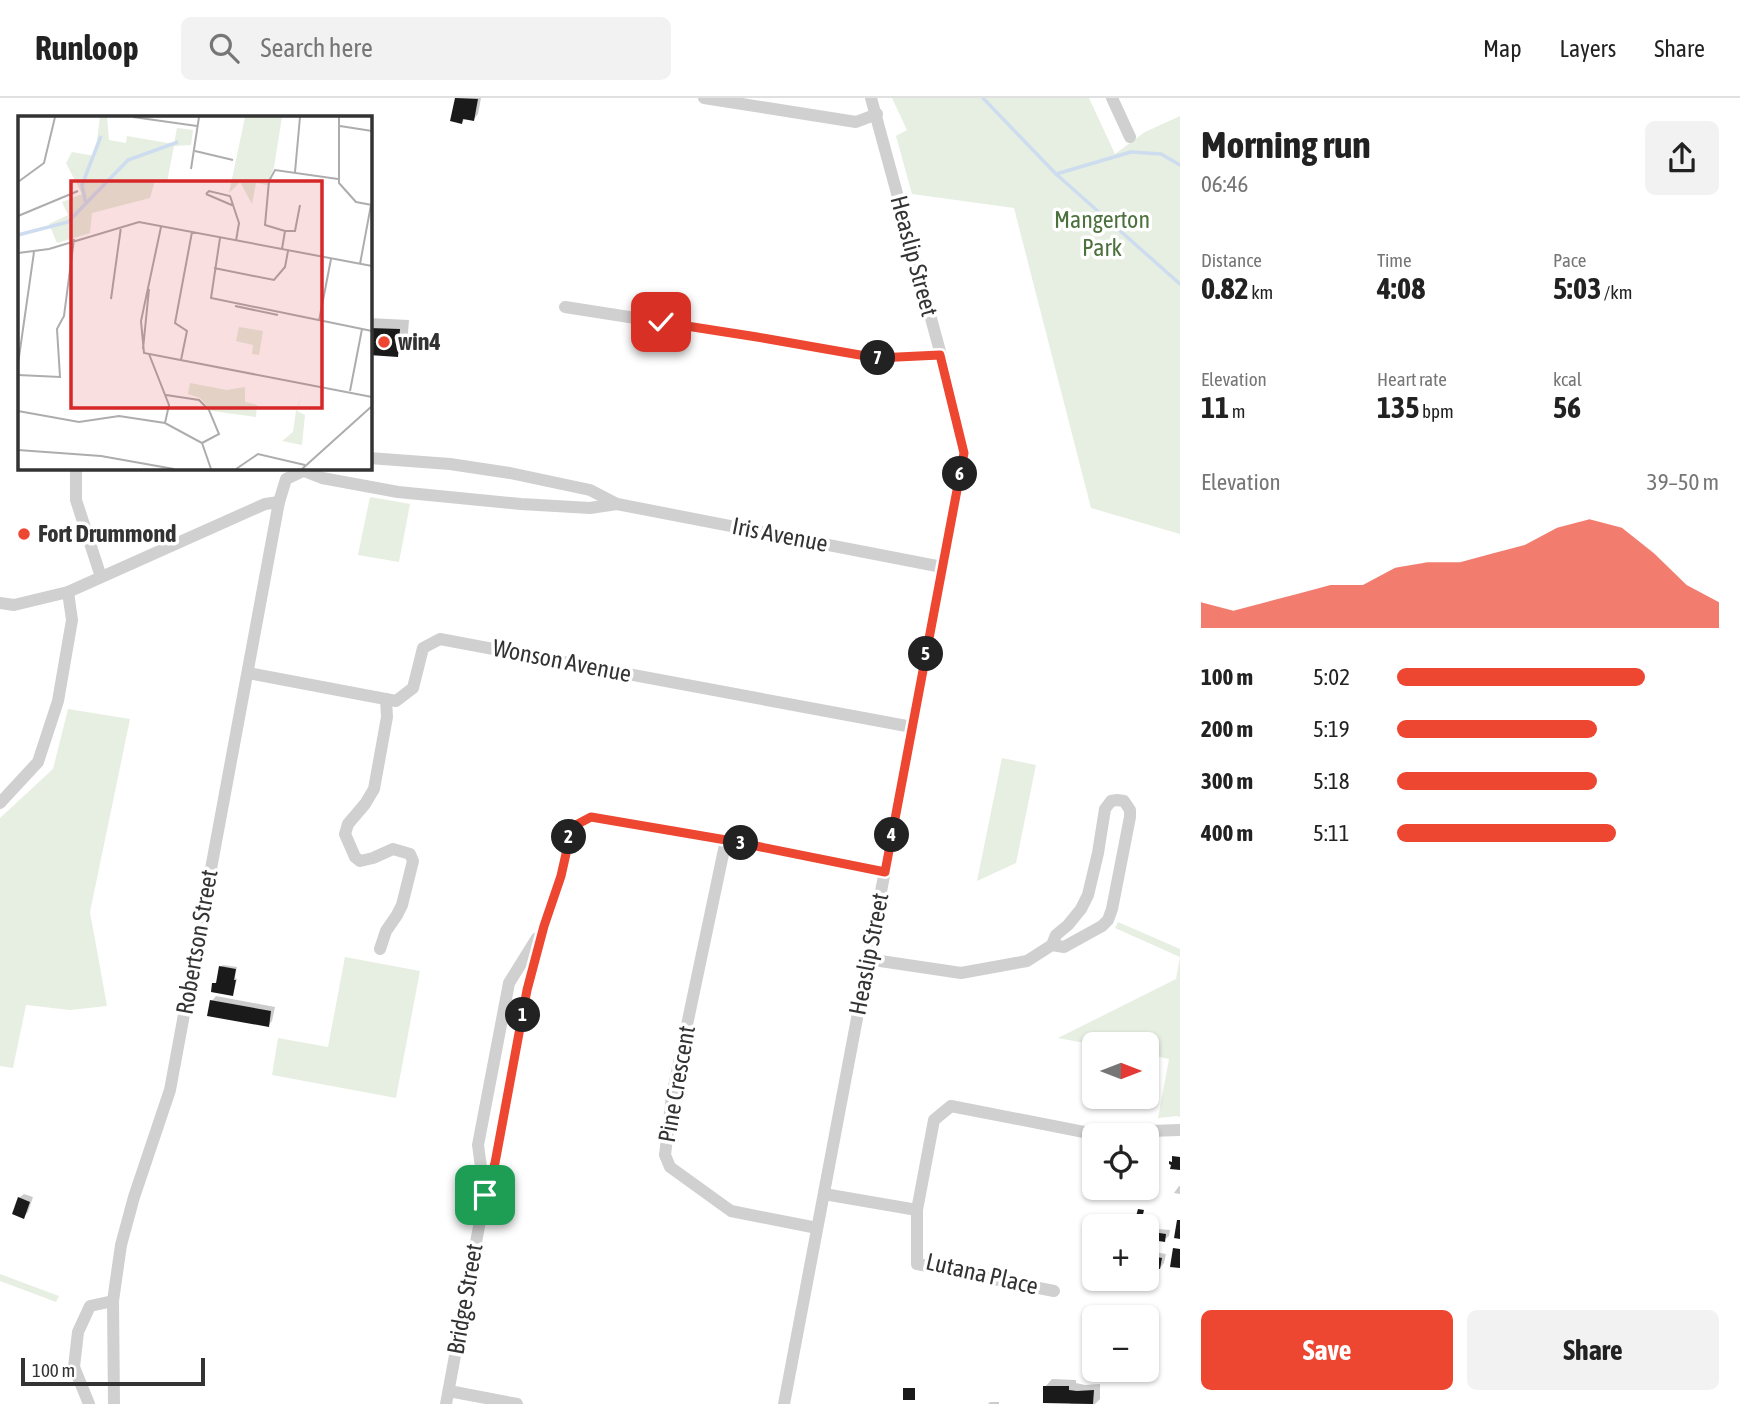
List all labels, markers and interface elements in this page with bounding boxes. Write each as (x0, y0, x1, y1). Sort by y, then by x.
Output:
search box (181, 17, 671, 80)
text: Runloop (35, 29, 139, 67)
icon: search (205, 29, 243, 67)
text: Search here (261, 33, 373, 63)
text: Map (1483, 35, 1522, 62)
text: Layers (1560, 35, 1616, 62)
text: Share (1654, 35, 1705, 62)
inset map (18, 116, 371, 469)
button: share (1645, 121, 1719, 195)
text: Morning run (1201, 123, 1371, 166)
text: 06:46 (1201, 171, 1248, 197)
street label: Heaslip Street (885, 193, 944, 319)
park label: Mangerton Park (1054, 206, 1150, 261)
text: Distance (1201, 249, 1262, 271)
text: Time (1377, 249, 1412, 271)
text: Pace (1553, 249, 1586, 271)
text: 0.82 (1201, 271, 1249, 305)
text: 4:08 (1377, 271, 1425, 305)
text: 5:03 (1553, 271, 1601, 305)
text: km (1249, 281, 1273, 303)
text: /km (1601, 281, 1632, 303)
pin (631, 292, 691, 352)
icon: check (642, 303, 680, 341)
place label: win4 (398, 328, 441, 355)
marker: win4 (376, 334, 392, 350)
pin: 7 (860, 341, 896, 376)
text: 7 (873, 346, 882, 368)
text: Elevation (1201, 368, 1267, 390)
text: Heart rate (1377, 368, 1447, 390)
text: kcal (1553, 368, 1582, 390)
text: 11 (1201, 390, 1229, 424)
text: 135 (1377, 390, 1419, 424)
text: 56 (1553, 390, 1581, 424)
text: m (1229, 400, 1246, 422)
text: bpm (1419, 400, 1454, 422)
pin: 6 (942, 456, 978, 492)
text: 6 (955, 462, 964, 484)
text: Elevation (1201, 469, 1281, 495)
text: 39–50 m (1647, 469, 1719, 495)
street label: Iris Avenue (730, 512, 830, 557)
place label: Fort Drummond (38, 520, 176, 547)
marker: Fort Drummond (16, 526, 32, 542)
street label: Wonson Avenue (490, 634, 634, 687)
pin: 5 (908, 636, 944, 672)
text: 5 (921, 642, 930, 664)
text: 100 m (1201, 664, 1253, 690)
text: 5:02 (1313, 664, 1350, 690)
text: 200 m (1201, 716, 1253, 742)
text: 5:19 (1313, 716, 1350, 742)
text: 300 m (1201, 768, 1253, 794)
text: 5:18 (1313, 768, 1350, 794)
pin: 4 (874, 818, 910, 852)
pin: 2 (552, 820, 586, 854)
text: 400 m (1201, 820, 1253, 846)
text: 5:11 (1313, 820, 1350, 846)
text: 4 (887, 823, 896, 845)
text: 2 (564, 825, 573, 847)
pin: 3 (724, 826, 758, 860)
text: 3 (736, 831, 745, 853)
street label: Robertson Street (170, 867, 223, 1016)
street label: Heaslip Street (843, 891, 894, 1017)
pin: 1 (505, 998, 540, 1032)
text: 1 (518, 1003, 527, 1025)
street label: Pine Crescent (653, 1023, 700, 1144)
north arrow (1082, 1032, 1158, 1110)
map controls (1082, 1032, 1159, 1382)
button: locate (1082, 1123, 1159, 1200)
pin (455, 1165, 515, 1225)
icon: arrive (466, 1176, 504, 1214)
button: + (1082, 1214, 1159, 1291)
street label: Bridge Street (441, 1241, 488, 1356)
street label: Lutana Place (923, 1248, 1041, 1300)
button: − (1082, 1305, 1159, 1382)
button: Save (1201, 1310, 1453, 1390)
button: Share (1467, 1310, 1719, 1390)
scale bar (21, 1355, 205, 1387)
text: 100 m (32, 1359, 75, 1381)

